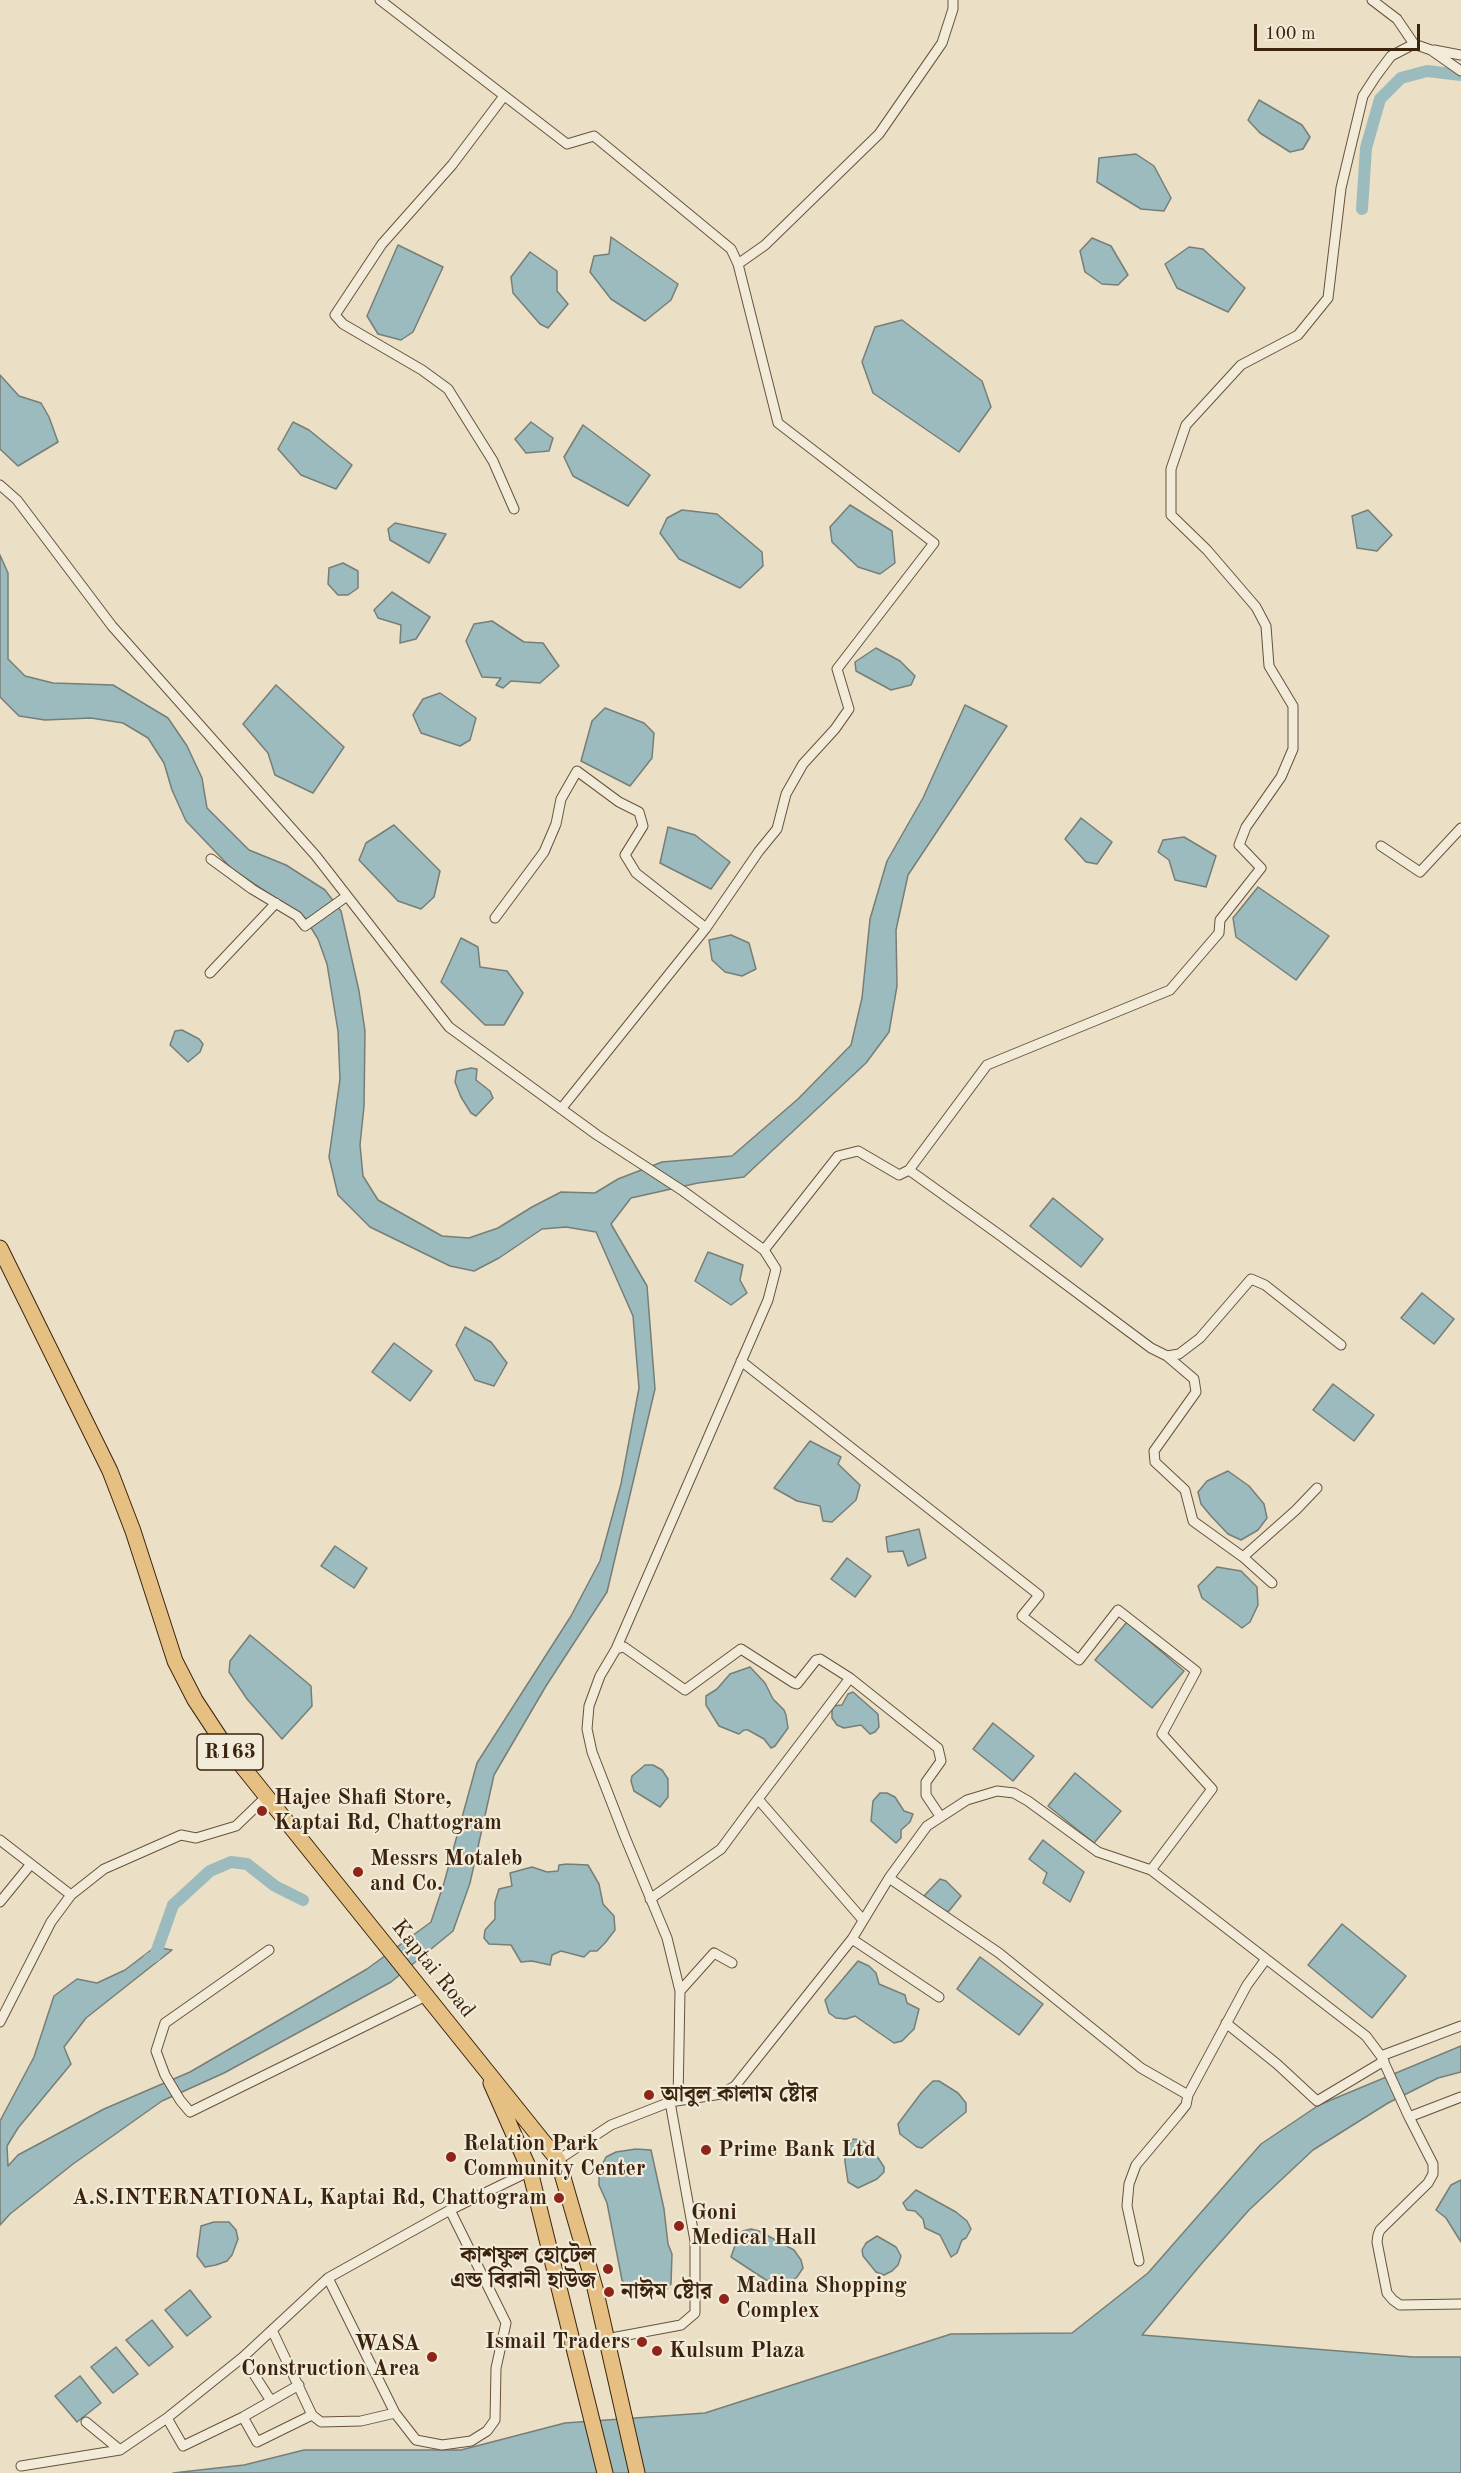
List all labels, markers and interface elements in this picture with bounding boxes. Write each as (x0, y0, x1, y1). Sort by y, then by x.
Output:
scale bar (1257, 12, 1424, 50)
text: 100 m (1265, 25, 1316, 43)
road number: R163 (197, 1734, 263, 1770)
place label: Hajee Shafi Store, Kaptai Rd, Chattogram (274, 1785, 502, 1837)
marker: Hajee Shafi Store, Kaptai Rd, Chattogram (255, 1804, 269, 1818)
place label: Messrs Motaleb and Co. (370, 1846, 523, 1898)
marker: Messrs Motaleb and Co. (351, 1865, 365, 1879)
street label: Kaptai Road (385, 1915, 481, 2023)
place label: আবুল কালাম ষ্টোর (661, 2082, 818, 2108)
marker: আবুল কালাম ষ্টোর (642, 2088, 656, 2102)
place label: Relation Park Community Center (463, 2131, 645, 2182)
place label: Prime Bank Ltd (718, 2137, 876, 2163)
marker: Prime Bank Ltd (699, 2143, 713, 2157)
marker: Relation Park Community Center (444, 2150, 458, 2164)
place label: A.S.INTERNATIONAL, Kaptai Rd, Chattogram (72, 2185, 547, 2211)
marker: A.S.INTERNATIONAL, Kaptai Rd, Chattogram (552, 2191, 566, 2205)
place label: Goni Medical Hall (691, 2200, 817, 2252)
marker: Goni Medical Hall (672, 2219, 686, 2233)
place label: কাশফুল হোটেল এন্ড বিরানী হাউজ (450, 2243, 596, 2294)
marker: কাশফুল হোটেল এন্ড বিরানী হাউজ (601, 2262, 615, 2276)
place label: Madina Shopping Complex (736, 2273, 907, 2324)
place label: নাঈম ষ্টোর (621, 2279, 712, 2305)
marker: নাঈম ষ্টোর (602, 2285, 616, 2299)
marker: Madina Shopping Complex (717, 2292, 731, 2306)
place label: Ismail Traders (485, 2329, 630, 2355)
place label: WASA Construction Area (241, 2331, 420, 2382)
marker: Ismail Traders (635, 2335, 649, 2349)
place label: Kulsum Plaza (669, 2338, 805, 2364)
marker: Kulsum Plaza (650, 2344, 664, 2358)
marker: WASA Construction Area (425, 2350, 439, 2364)

